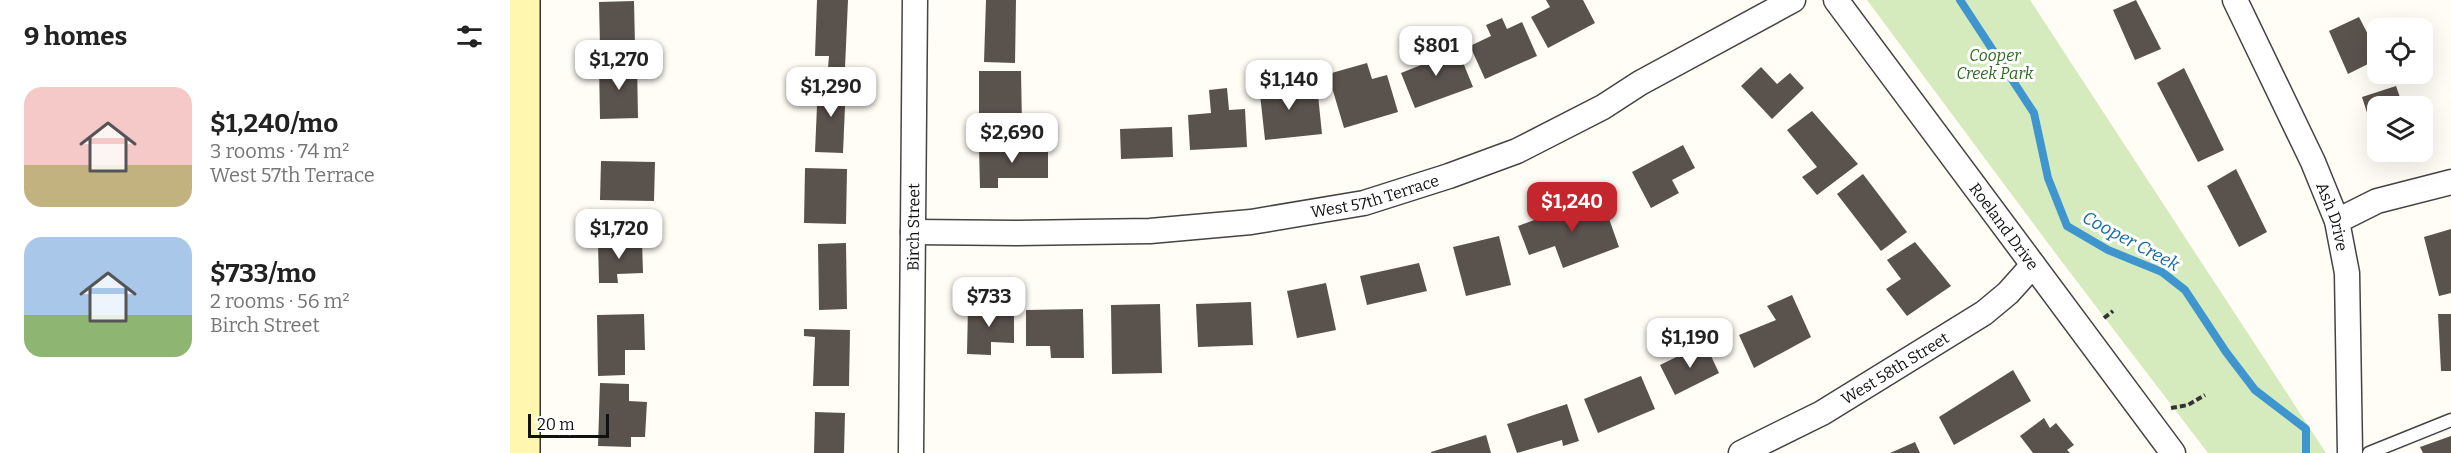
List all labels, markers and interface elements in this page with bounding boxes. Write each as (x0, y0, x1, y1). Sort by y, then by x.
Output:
map controls (2367, 18, 2433, 162)
button: locate (2367, 18, 2433, 84)
icon: filters (453, 20, 486, 53)
text: 9 homes (24, 21, 127, 52)
pin: $801 (1400, 26, 1472, 77)
text: $801 (1413, 33, 1459, 57)
pin: $1,270 (570, 40, 668, 91)
park label: Cooper Creek Park (1957, 46, 2034, 83)
text: $1,270 (589, 47, 649, 71)
pin: $1,140 (1240, 60, 1338, 111)
pin: $1,290 (782, 67, 880, 118)
text: $1,140 (1260, 67, 1318, 91)
text: $1,290 (800, 74, 862, 98)
button: layers (2367, 96, 2433, 162)
text: $1,240/mo (210, 108, 338, 139)
icon: home (72, 111, 144, 183)
pin: $2,690 (963, 113, 1061, 164)
text: $2,690 (980, 120, 1044, 144)
text: 3 rooms · 74 m² (210, 139, 349, 163)
text: West 57th Terrace (210, 163, 375, 187)
street label: West 57th Terrace (1309, 170, 1441, 221)
street label: Roeland Drive (1966, 179, 2043, 274)
street label: Ash Drive (2313, 179, 2352, 252)
pin: $1,240 (1523, 182, 1621, 233)
street label: Birch Street (903, 183, 923, 271)
text: $1,240 (1541, 189, 1603, 213)
water label: Cooper Creek (2079, 206, 2184, 276)
pin: $1,720 (570, 209, 668, 260)
text: $1,720 (589, 216, 649, 240)
text: $733/mo (210, 258, 316, 289)
icon: home (72, 261, 144, 333)
pin: $733 (953, 277, 1025, 328)
text: $733 (966, 284, 1012, 308)
text: 2 rooms · 56 m² (210, 289, 350, 313)
text: Birch Street (210, 313, 320, 337)
pin: $1,190 (1641, 318, 1739, 369)
text: $1,190 (1661, 325, 1719, 349)
street label: West 58th Street (1838, 328, 1952, 408)
scale bar (528, 411, 609, 438)
text: 20 m (537, 415, 574, 434)

